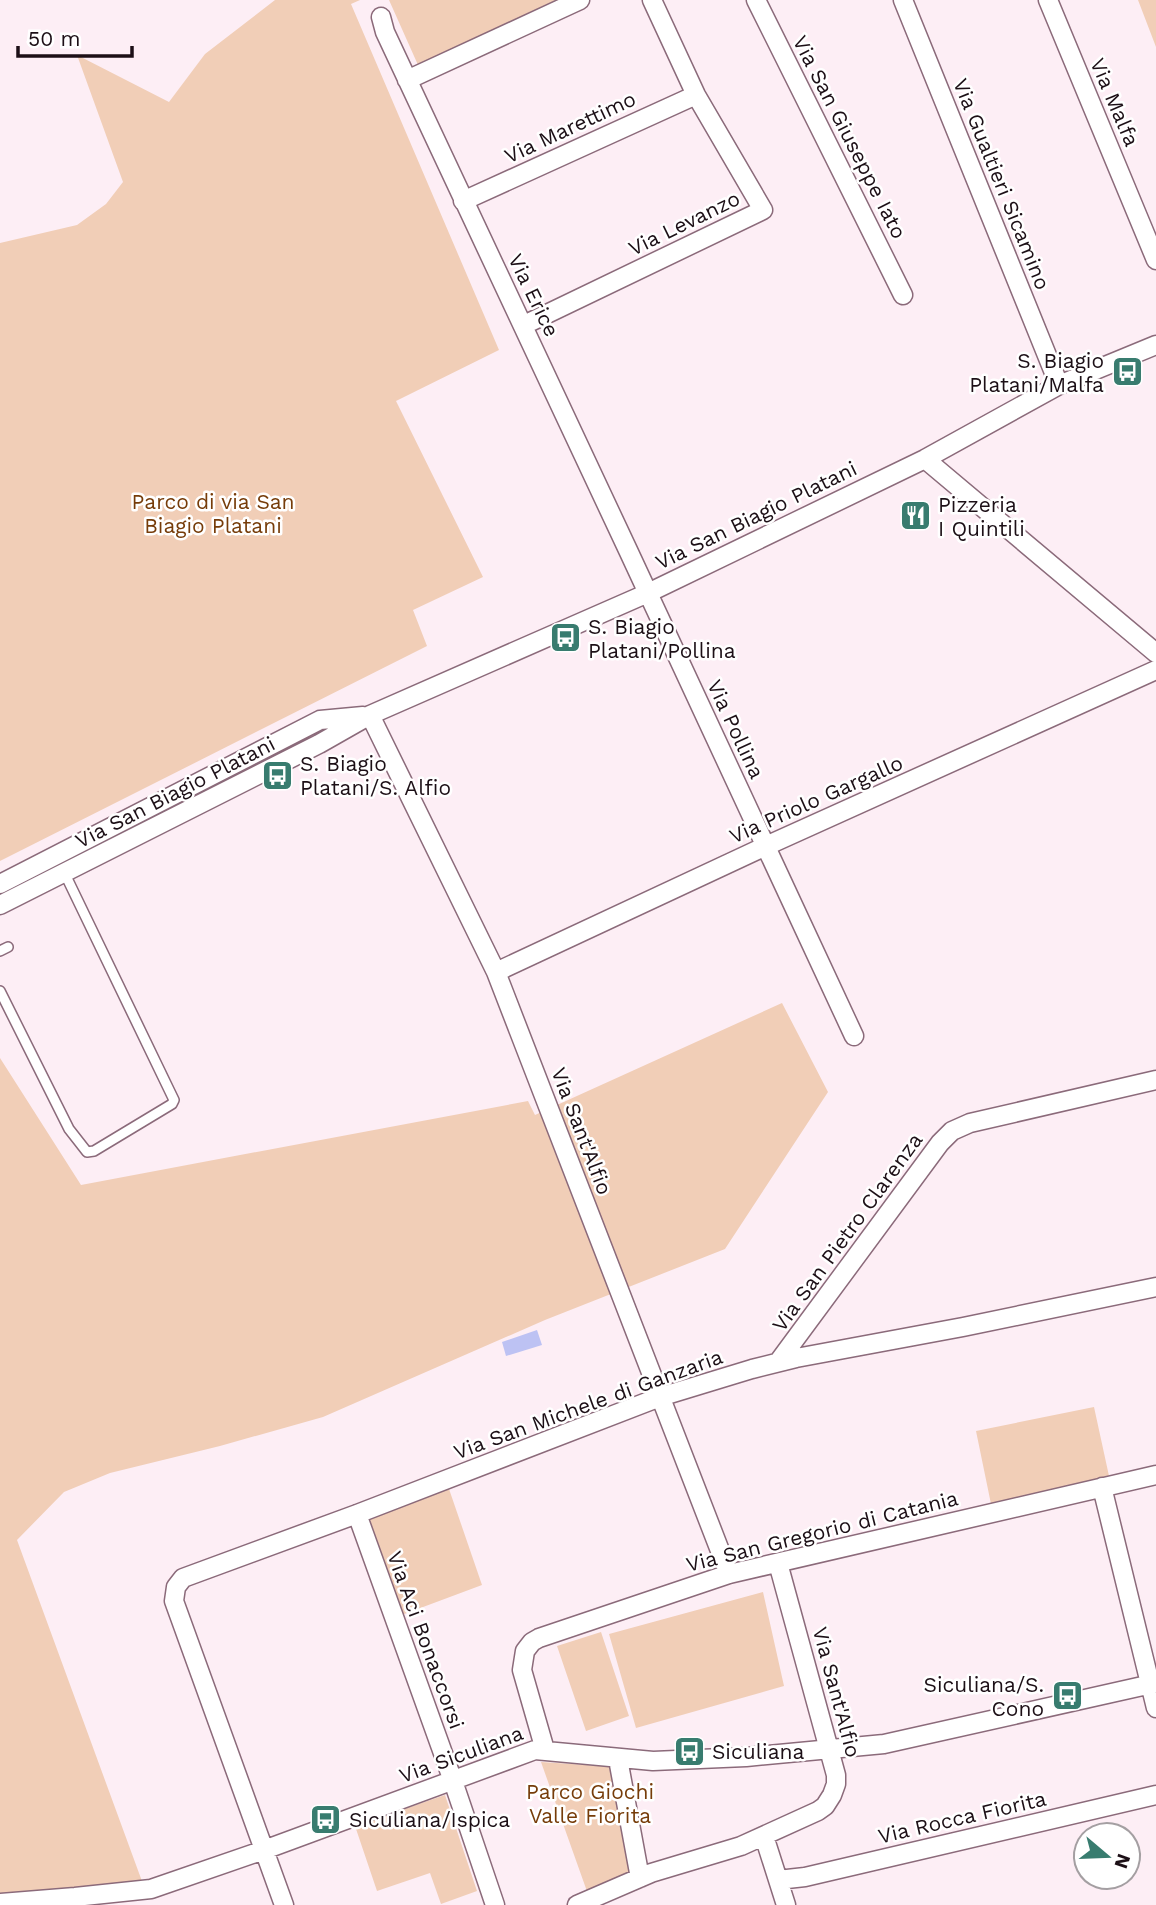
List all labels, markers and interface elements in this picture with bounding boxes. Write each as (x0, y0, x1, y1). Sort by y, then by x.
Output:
scale bar (18, 14, 131, 58)
text: 50 m (28, 26, 80, 51)
street label: Via San Giuseppe Iato (788, 31, 912, 243)
street label: Via Malfa (1085, 54, 1145, 150)
street label: Via Gualtieri Sicamino (948, 75, 1056, 293)
street label: Via Marettimo (500, 86, 640, 168)
street label: Via Levanzo (624, 185, 744, 261)
street label: Via Erice (503, 249, 565, 341)
place label: S. Biagio Platani/Malfa (969, 348, 1104, 397)
bus stop icon: S. Biagio Platani/Malfa (1110, 355, 1144, 389)
street label: Via San Biagio Platani (651, 455, 861, 575)
park label: Parco di via San Biagio Platani (131, 489, 295, 538)
place label: Pizzeria I Quintili (938, 492, 1025, 541)
restaurant icon: Pizzeria I Quintili (898, 499, 932, 533)
place label: S. Biagio Platani/Pollina (588, 614, 736, 663)
bus stop icon: S. Biagio Platani/Pollina (548, 621, 582, 655)
street label: Via Pollina (702, 676, 770, 783)
street label: Via San Biagio Platani (71, 731, 279, 853)
street label: Via Priolo Gargallo (725, 750, 907, 848)
place label: S. Biagio Platani/S. Alfio (300, 751, 451, 800)
bus stop icon: S. Biagio Platani/S. Alfio (260, 758, 294, 792)
street label: Via Sant'Alfio (546, 1064, 618, 1198)
street label: Via San Pietro Clarenza (767, 1128, 927, 1336)
street label: Via San Michele di Ganzaria (450, 1344, 726, 1464)
street label: Via San Gregorio di Catania (683, 1485, 961, 1577)
street label: Via Aci Bonaccorsi (382, 1548, 470, 1732)
street label: Via Sant'Alfio (808, 1624, 866, 1760)
place label: Siculiana/S. Cono (924, 1672, 1044, 1721)
bus stop icon: Siculiana/S. Cono (1050, 1679, 1084, 1713)
street label: Via Siculiana (396, 1720, 527, 1788)
bus stop icon: Siculiana (672, 1734, 706, 1768)
place label: Siculiana (712, 1739, 805, 1764)
park label: Parco Giochi Valle Fiorita (526, 1779, 654, 1828)
street label: Via Rocca Fiorita (875, 1785, 1049, 1849)
bus stop icon: Siculiana/Ispica (309, 1802, 343, 1836)
place label: Siculiana/Ispica (349, 1807, 510, 1832)
north arrow (1072, 1821, 1142, 1891)
text: N (1109, 1851, 1136, 1872)

